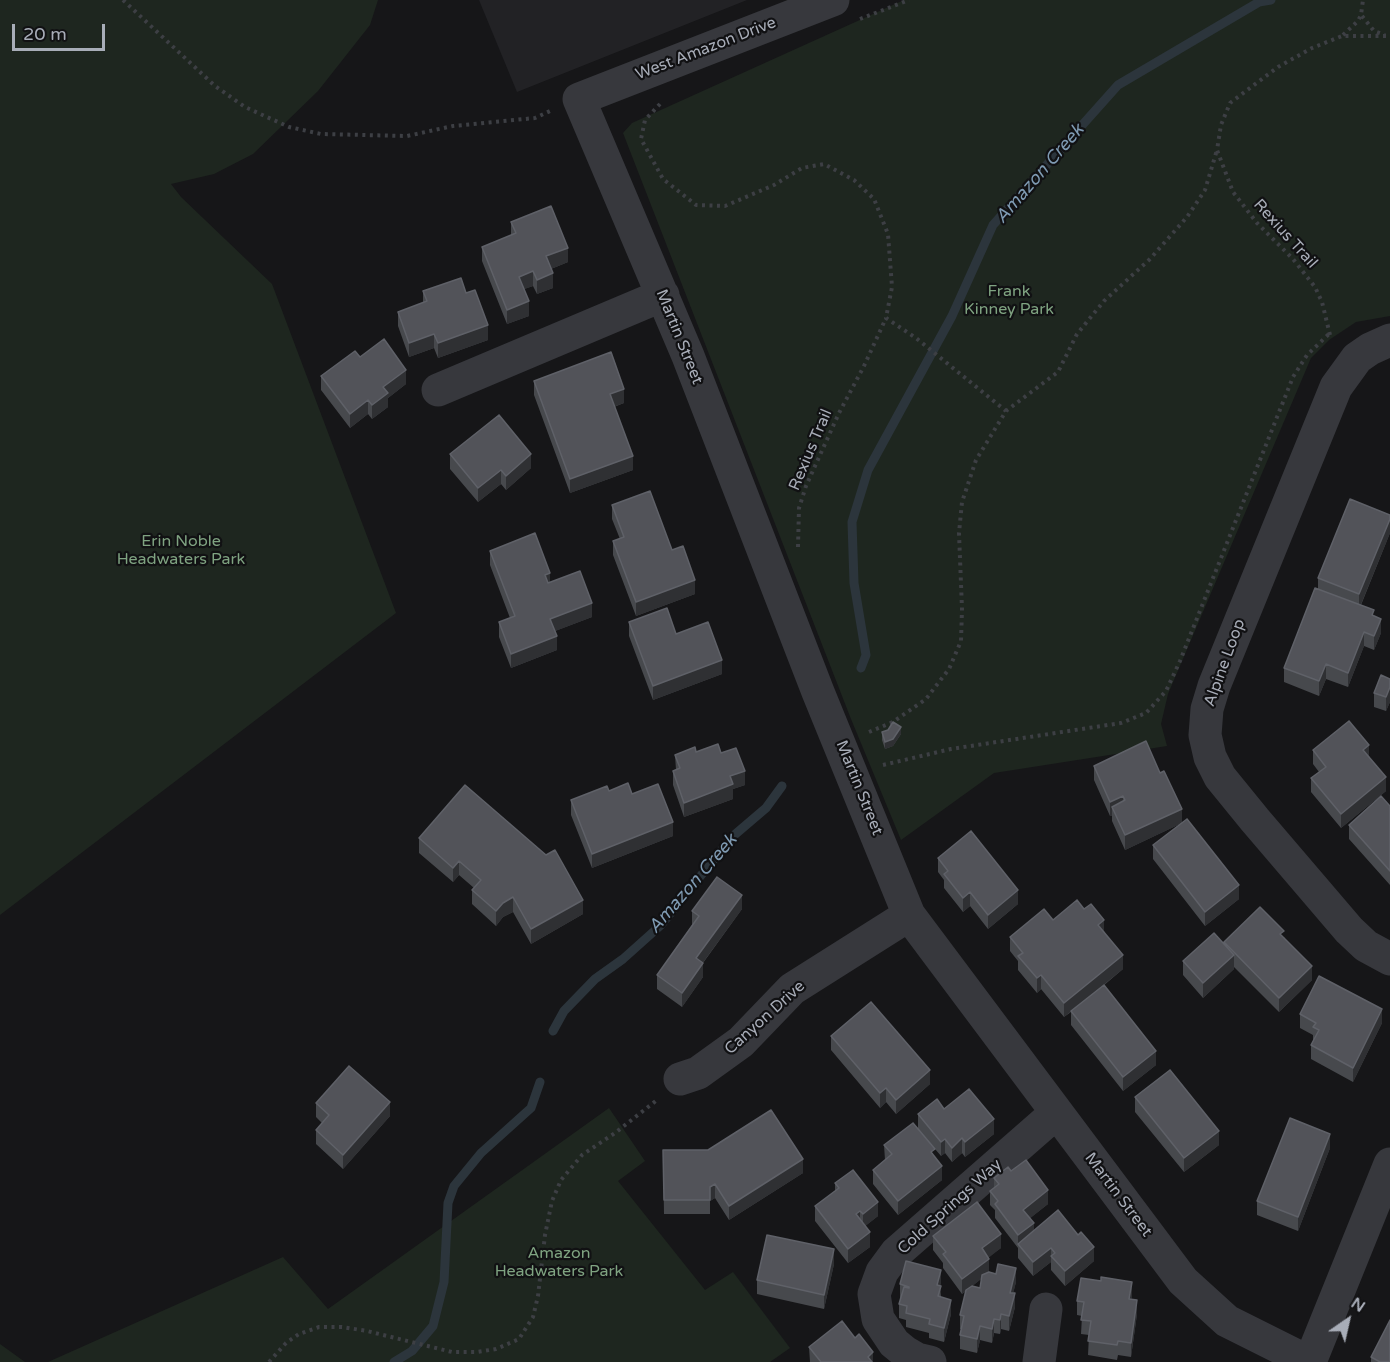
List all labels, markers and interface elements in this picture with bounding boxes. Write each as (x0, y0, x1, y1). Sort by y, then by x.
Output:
scale bar (15, 12, 108, 50)
street label: West Amazon Drive (633, 13, 779, 85)
text: 20 m (23, 23, 67, 45)
water label: Amazon Creek (991, 120, 1089, 228)
street label: Rexius Trail (1249, 195, 1321, 273)
park label: Frank Kinney Park (964, 282, 1054, 320)
street label: Martin Street (651, 287, 707, 387)
street label: Rexius Trail (785, 406, 837, 494)
park label: Erin Noble Headwaters Park (117, 532, 245, 570)
street label: Alpine Loop (1200, 617, 1250, 709)
street label: Martin Street (831, 738, 887, 838)
water label: Amazon Creek (644, 830, 742, 938)
street label: Canyon Drive (721, 977, 809, 1059)
street label: Martin Street (1080, 1149, 1156, 1241)
street label: Cold Springs Way (894, 1155, 1006, 1259)
park label: Amazon Headwaters Park (495, 1244, 623, 1282)
north arrow (1318, 1290, 1378, 1350)
text: N (1347, 1293, 1369, 1317)

